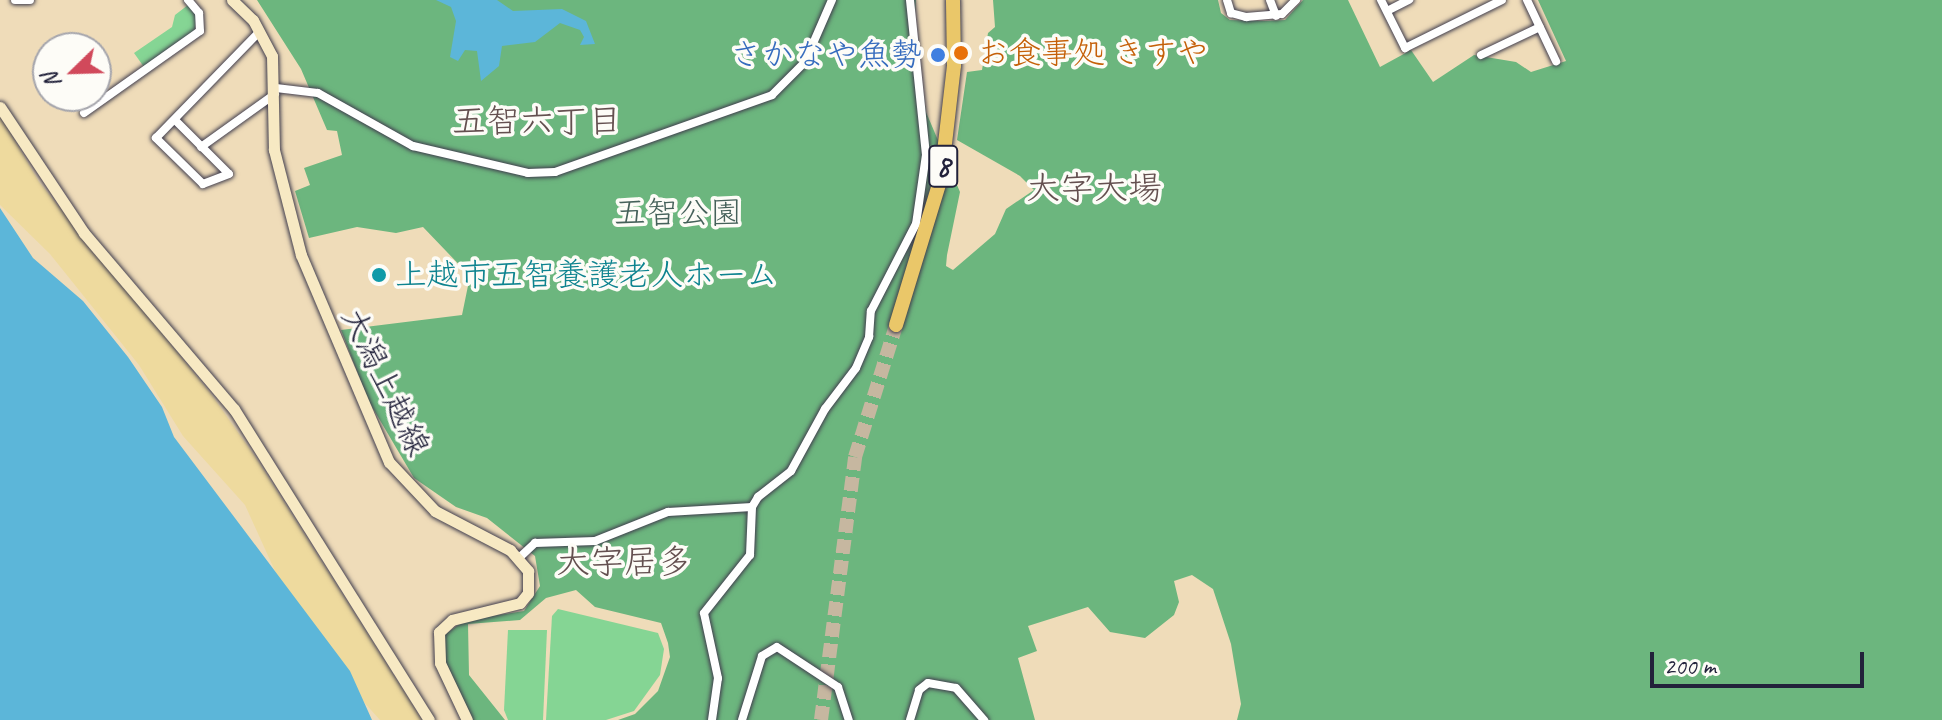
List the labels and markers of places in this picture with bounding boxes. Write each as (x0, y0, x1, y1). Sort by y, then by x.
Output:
place label: お食事処 きすや (977, 34, 1209, 72)
place label: さかなや魚勢 (730, 36, 922, 74)
marker: お食事処 きすや (952, 44, 970, 62)
marker: さかなや魚勢 (929, 46, 947, 64)
place label: 上越市五智養護老人ホーム (395, 256, 779, 294)
marker: 上越市五智養護老人ホーム (370, 266, 388, 284)

